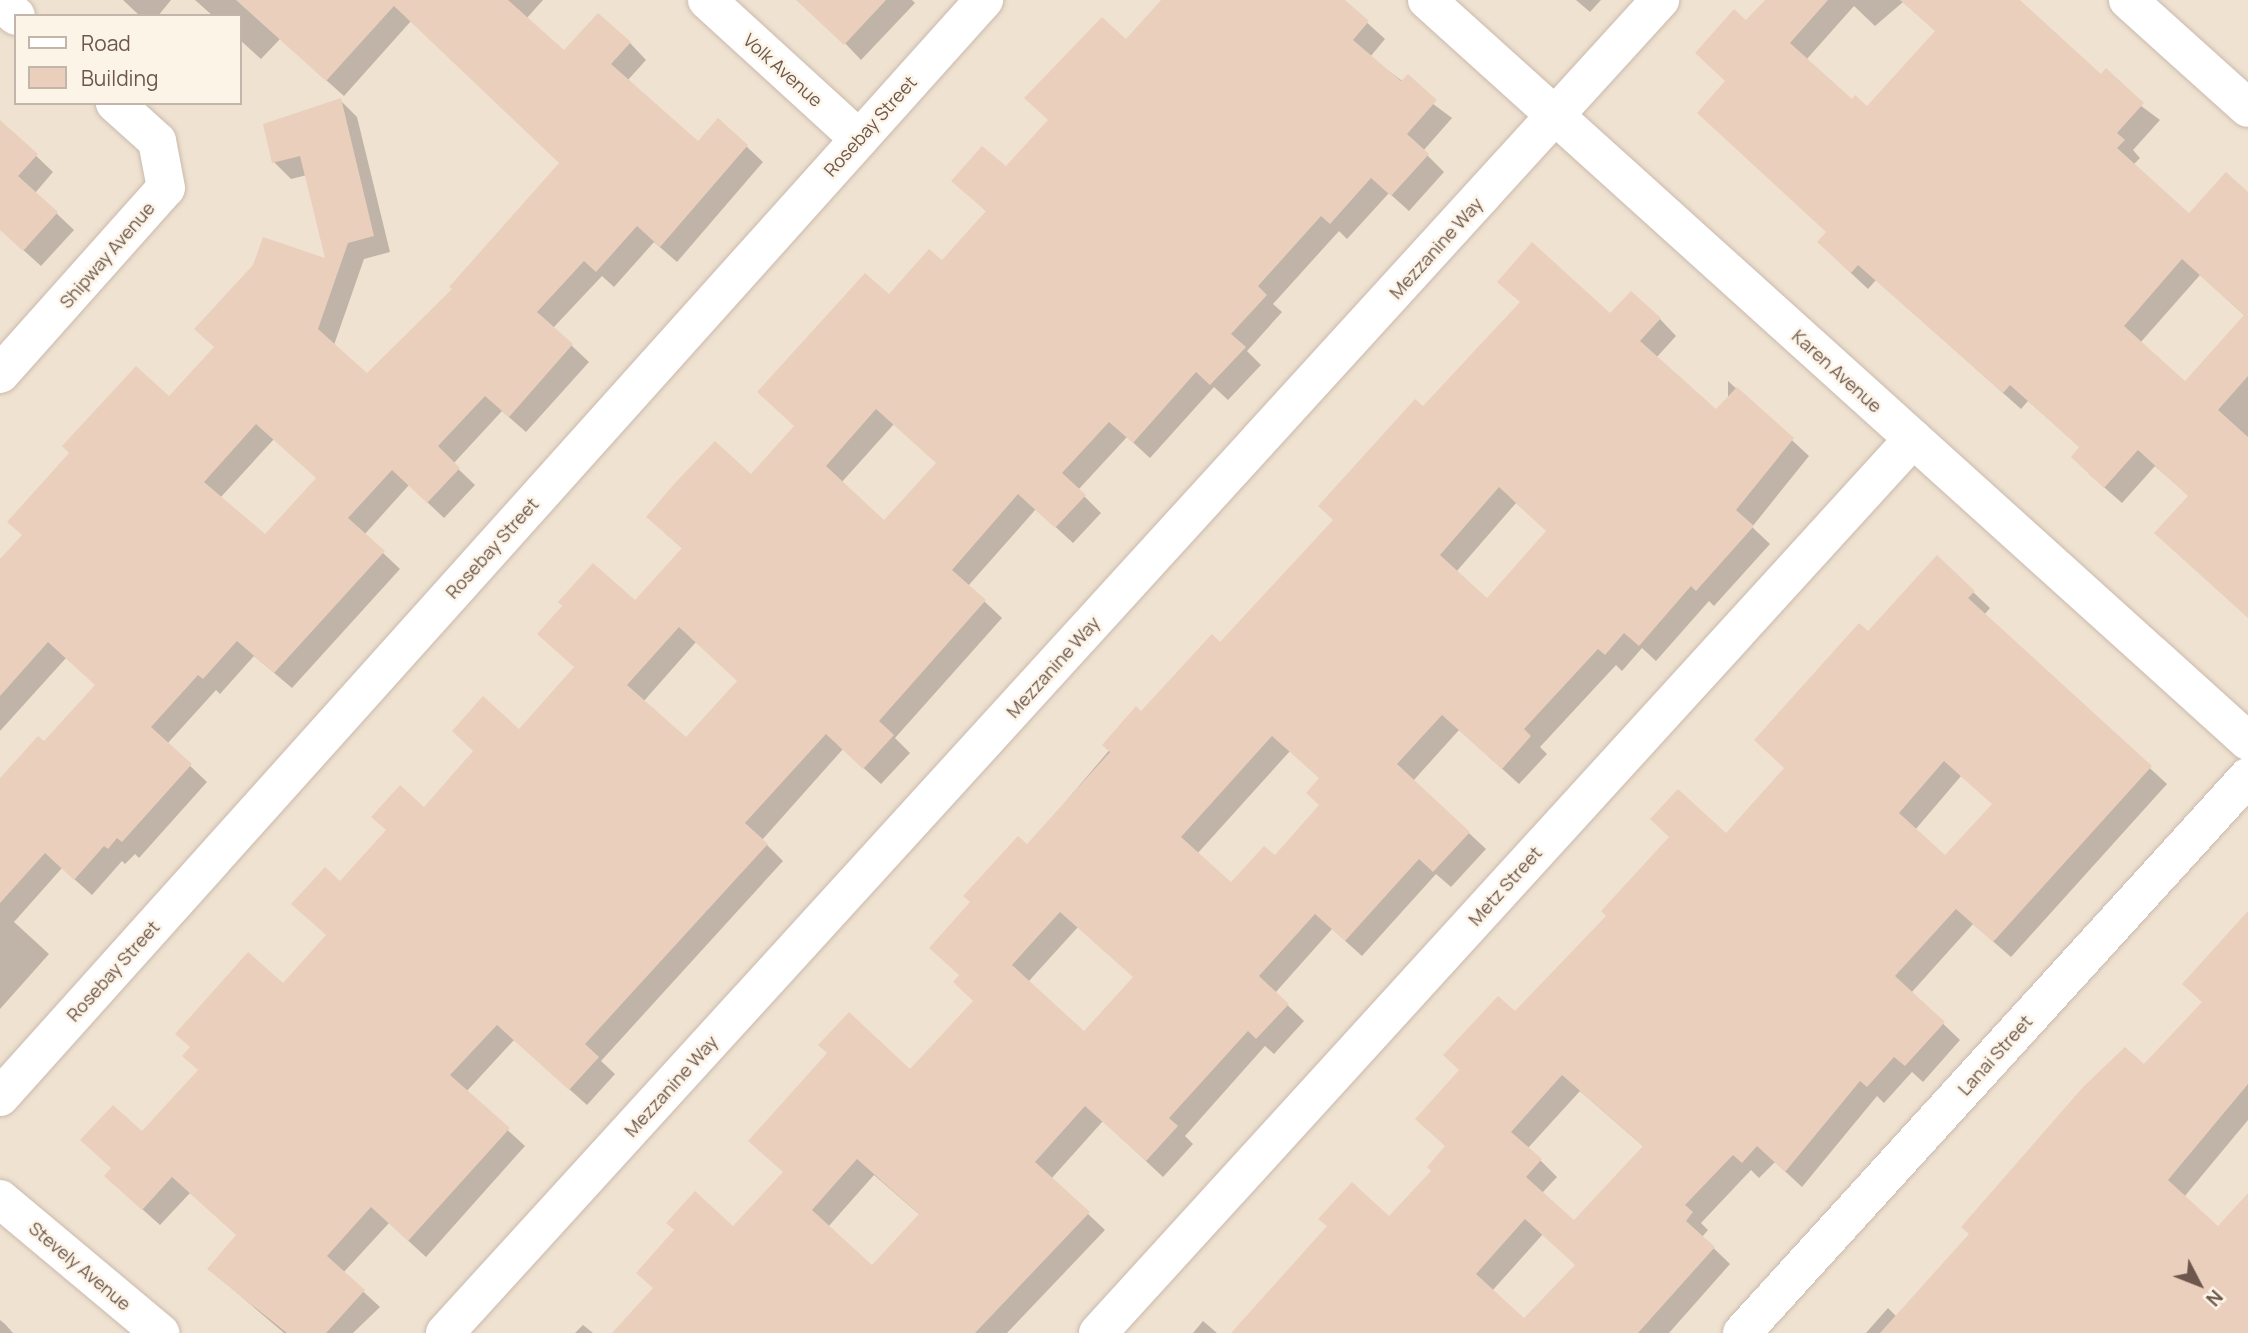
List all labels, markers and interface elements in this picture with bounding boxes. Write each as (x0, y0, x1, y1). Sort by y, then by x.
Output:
legend (14, 14, 242, 105)
text: Road (81, 29, 131, 57)
street label: Volk Avenue (739, 29, 827, 111)
text: Building (81, 64, 158, 92)
street label: Rosebay Street (819, 71, 921, 181)
street label: Mezzanine Way (1385, 193, 1487, 303)
street label: Shipway Avenue (55, 197, 159, 313)
street label: Karen Avenue (1788, 325, 1886, 417)
street label: Rosebay Street (441, 493, 543, 603)
street label: Mezzanine Way (1002, 612, 1104, 722)
street label: Metz Street (1464, 842, 1546, 930)
street label: Rosebay Street (62, 916, 164, 1026)
street label: Lanai Street (1953, 1010, 2037, 1100)
street label: Mezzanine Way (620, 1031, 722, 1141)
street label: Stevely Avenue (25, 1217, 135, 1315)
north arrow (2164, 1249, 2234, 1319)
text: N (2200, 1284, 2229, 1312)

